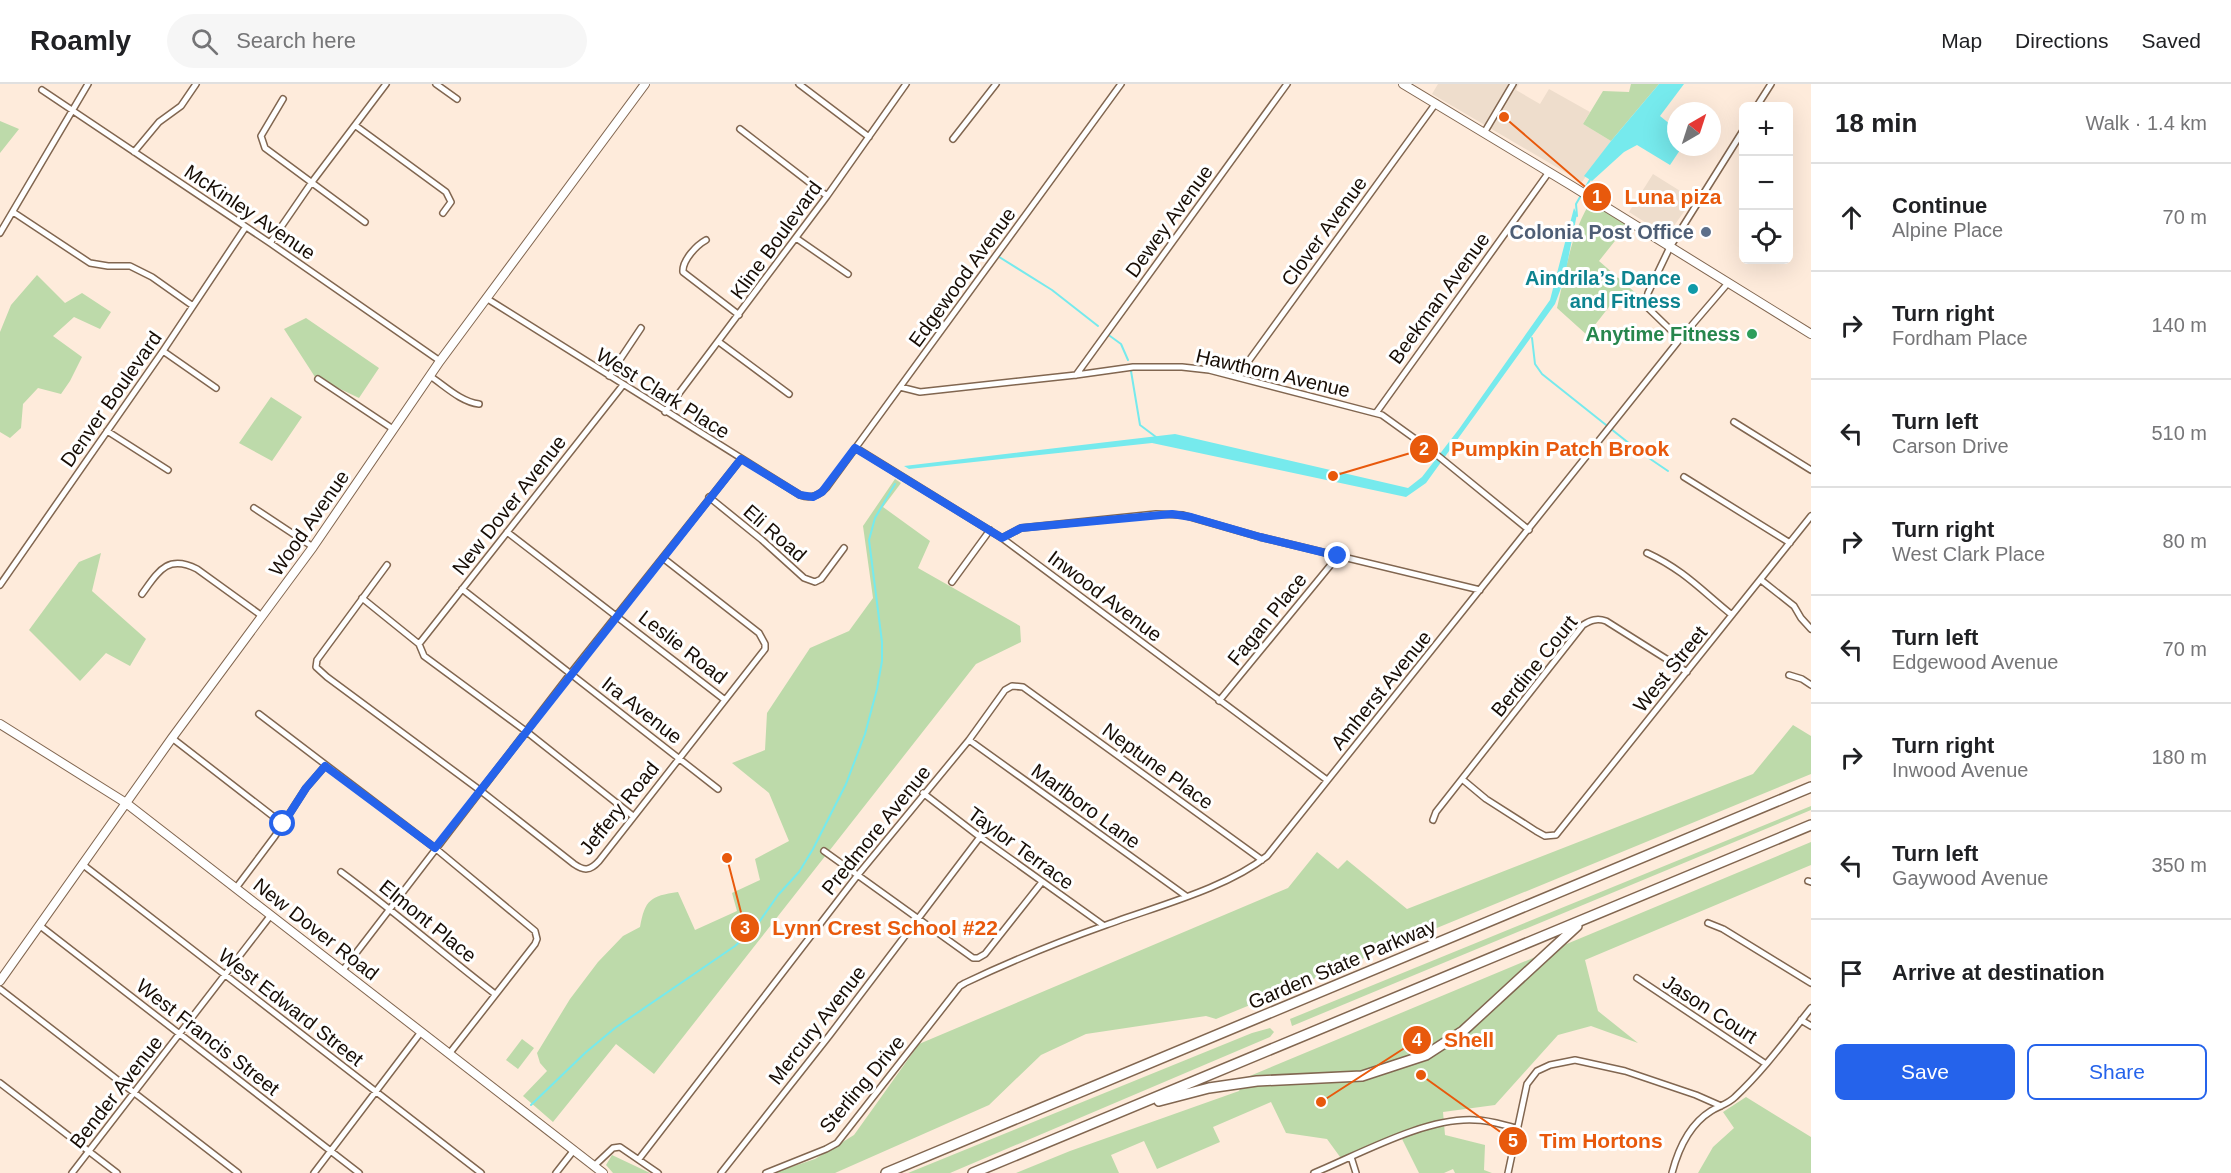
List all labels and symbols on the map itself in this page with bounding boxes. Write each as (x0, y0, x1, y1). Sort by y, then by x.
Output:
north arrow (1667, 102, 1721, 156)
street label: McKinley Avenue (180, 160, 320, 264)
street label: Dewey Avenue (1121, 161, 1217, 281)
street label: Clover Avenue (1277, 172, 1371, 290)
street label: Kline Boulevard (726, 177, 826, 303)
callout: Luna piza (1582, 177, 1733, 216)
text: Luna piza (1625, 185, 1722, 208)
text: 1 (1592, 187, 1602, 207)
street label: Edgewood Avenue (904, 203, 1020, 351)
place label: Colonia Post Office (1510, 221, 1694, 243)
marker: Colonia Post Office (1699, 225, 1713, 239)
street label: Beekman Avenue (1384, 228, 1494, 368)
place label: Aindrila’s Dance and Fitness (1525, 267, 1681, 312)
marker: Aindrila’s Dance and Fitness (1686, 282, 1700, 296)
place label: Anytime Fitness (1586, 323, 1740, 345)
street label: Denver Boulevard (56, 327, 166, 471)
marker: Anytime Fitness (1745, 327, 1759, 341)
street label: West Clark Place (592, 343, 734, 443)
street label: Hawthorn Avenue (1194, 345, 1352, 401)
callout: Pumpkin Patch Brook (1409, 429, 1681, 468)
street label: New Dover Avenue (448, 431, 570, 579)
text: Pumpkin Patch Brook (1451, 437, 1669, 460)
text: 2 (1419, 439, 1429, 459)
street label: Wood Avenue (264, 466, 354, 580)
street label: Eli Road (739, 500, 811, 566)
route end (1324, 542, 1350, 568)
street label: Inwood Avenue (1044, 546, 1166, 646)
street label: Fagan Place (1223, 568, 1311, 670)
street label: Leslie Road (635, 606, 731, 688)
street label: Berdine Court (1487, 611, 1582, 721)
street label: West Street (1629, 621, 1712, 716)
street label: Amherst Avenue (1326, 626, 1436, 754)
street label: Ira Avenue (598, 672, 686, 748)
street label: Neptune Place (1098, 719, 1218, 813)
street label: Jeffery Road (575, 757, 663, 859)
street label: Marlboro Lane (1027, 759, 1145, 853)
street label: Predmore Avenue (817, 761, 935, 899)
street label: Taylor Terrace (964, 802, 1078, 894)
route start (269, 810, 295, 836)
street label: New Dover Road (249, 873, 383, 985)
street label: Elmont Place (375, 875, 481, 967)
callout: Lynn Crest School #22 (730, 908, 1010, 947)
street label: Garden State Parkway (1245, 915, 1439, 1013)
text: Lynn Crest School #22 (772, 916, 998, 939)
text: 3 (740, 918, 750, 938)
street label: West Edward Street (214, 944, 368, 1071)
street label: Mercury Avenue (764, 961, 870, 1089)
street label: Jason Court (1659, 970, 1762, 1048)
street label: West Francis Street (132, 974, 284, 1100)
callout: Shell (1402, 1020, 1506, 1059)
text: Shell (1444, 1028, 1494, 1051)
text: 4 (1412, 1030, 1422, 1050)
street label: Bender Avenue (65, 1031, 167, 1153)
street label: Sterling Drive (815, 1031, 909, 1137)
callout: Tim Hortons (1498, 1121, 1675, 1160)
text: Tim Hortons (1539, 1129, 1663, 1152)
text: 5 (1508, 1131, 1518, 1151)

